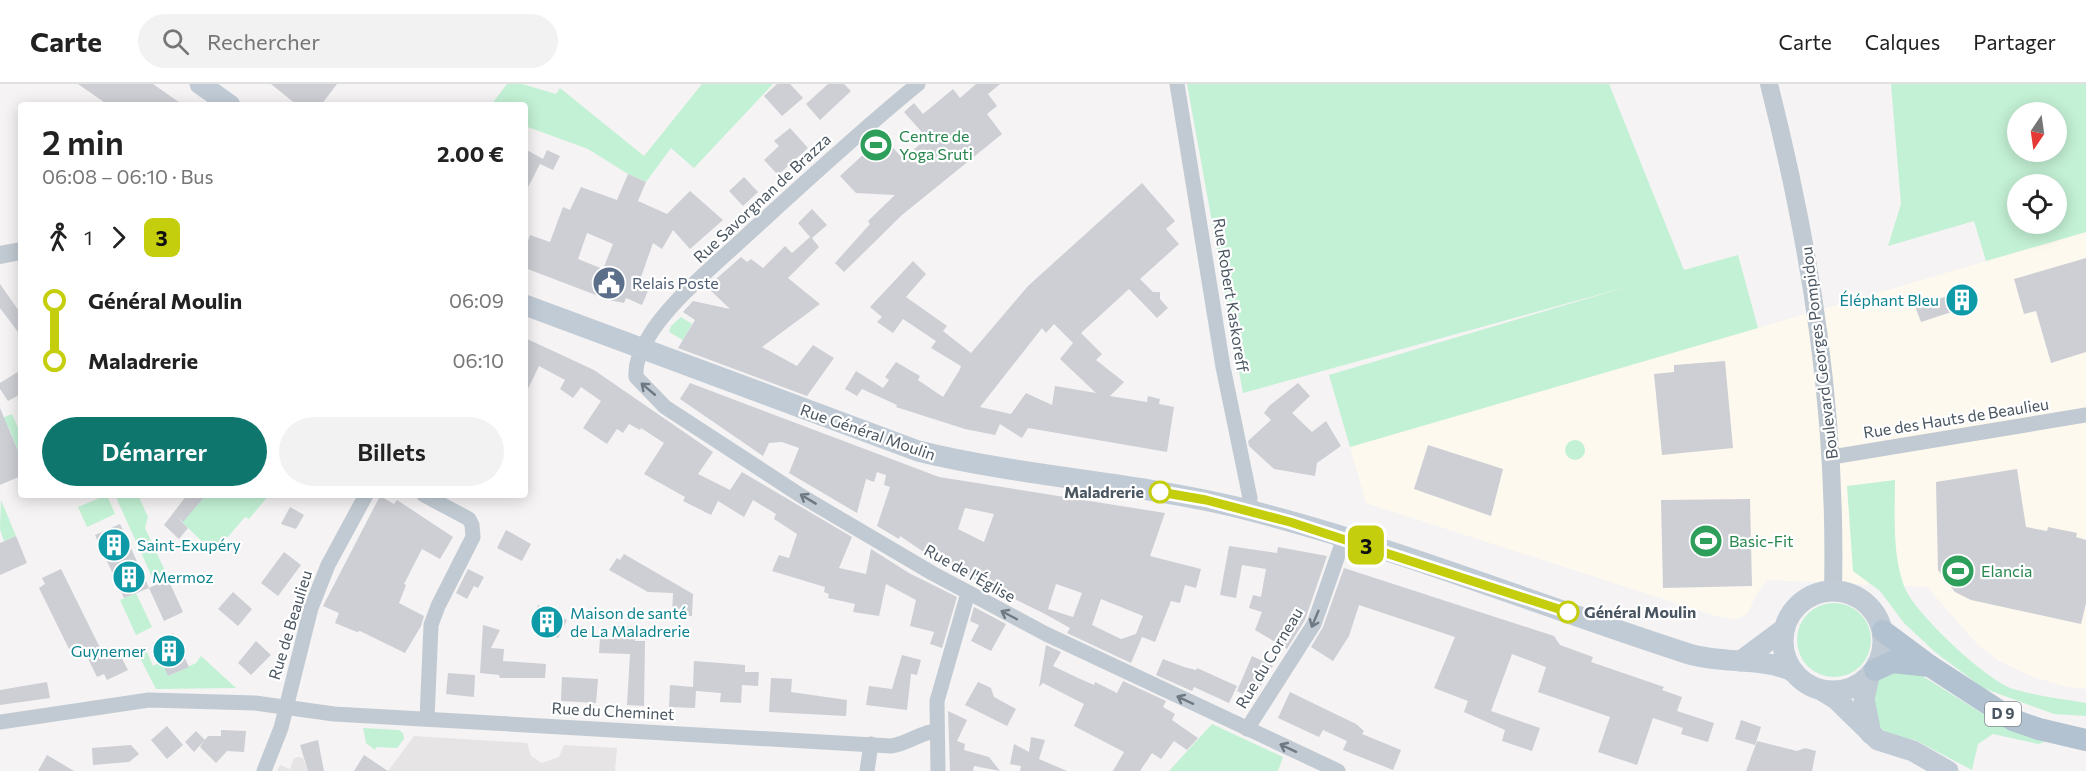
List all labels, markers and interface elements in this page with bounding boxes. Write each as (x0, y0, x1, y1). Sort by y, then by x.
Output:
search box (138, 14, 558, 68)
text: Carte (30, 24, 102, 58)
icon: search (159, 25, 192, 58)
text: Rechercher (207, 28, 320, 55)
text: Carte (1779, 29, 1832, 54)
text: Calques (1865, 29, 1940, 54)
text: Partager (1973, 29, 2056, 54)
north arrow (2007, 102, 2067, 162)
map controls (2007, 102, 2067, 234)
text: 2 min (42, 121, 124, 162)
place label: Centre de Yoga Sruti (899, 126, 973, 163)
sports icon: Centre de Yoga Sruti (858, 127, 894, 163)
street label: Rue Savorgnan de Brazza (689, 129, 834, 266)
text: 2.00 € (437, 140, 504, 167)
text: 06:08 – 06:10 · Bus (42, 164, 214, 188)
button: locate (2007, 174, 2067, 234)
street label: Rue Robert Kaskoreff (1210, 217, 1253, 374)
icon: walk (42, 221, 75, 254)
icon: forward (102, 221, 135, 254)
text: 1 (84, 225, 93, 249)
text: 3 (156, 225, 168, 250)
street label: Boulevard Georges Pompidou (1796, 246, 1841, 460)
public building icon: Relais Poste (591, 265, 627, 301)
place label: Relais Poste (632, 273, 719, 292)
building icon: Éléphant Bleu (1944, 282, 1980, 318)
text: Général Moulin (88, 287, 242, 314)
text: 06:09 (449, 288, 504, 312)
place label: Éléphant Bleu (1839, 290, 1939, 309)
text: Maladrerie (88, 347, 198, 374)
text: 06:10 (452, 348, 504, 372)
one-way arrow (641, 382, 656, 396)
street label: Rue des Hauts de Beaulieu (1862, 393, 2050, 442)
street label: Rue Général Moulin (798, 399, 938, 464)
button: Démarrer (42, 417, 267, 486)
button: Billets (279, 417, 504, 486)
marker: Maladrerie (1149, 481, 1171, 503)
place label: Maladrerie (1064, 482, 1144, 501)
one-way arrow (800, 493, 817, 505)
sports icon: Basic-Fit (1688, 523, 1724, 559)
line badge: 3 (1346, 526, 1386, 564)
building icon: Saint-Exupéry (96, 527, 132, 563)
place label: Basic-Fit (1729, 531, 1794, 550)
text: 3 (1360, 533, 1372, 558)
place label: Saint-Exupéry (137, 535, 241, 554)
street label: Rue de l'Église (921, 540, 1019, 605)
sports icon: Elancia (1940, 553, 1976, 589)
building icon: Mermoz (111, 559, 147, 595)
place label: Elancia (1981, 561, 2033, 580)
place label: Mermoz (152, 567, 214, 586)
street label: Rue de Beaulieu (264, 568, 315, 682)
marker: Général Moulin (1557, 601, 1579, 623)
place label: Général Moulin (1584, 602, 1696, 621)
place label: Maison de santé de La Maladrerie (570, 603, 690, 640)
building icon: Maison de santé de La Maladrerie (529, 604, 565, 640)
street label: Rue du Corneau (1231, 604, 1306, 712)
one-way arrow (1001, 609, 1019, 620)
one-way arrow (1309, 609, 1320, 627)
building icon: Guynemer (151, 633, 187, 669)
place label: Guynemer (71, 641, 147, 660)
one-way arrow (1177, 693, 1195, 705)
street label: Rue du Cheminet (551, 698, 675, 723)
road number: D 9 (1985, 702, 2021, 726)
one-way arrow (1280, 742, 1298, 753)

